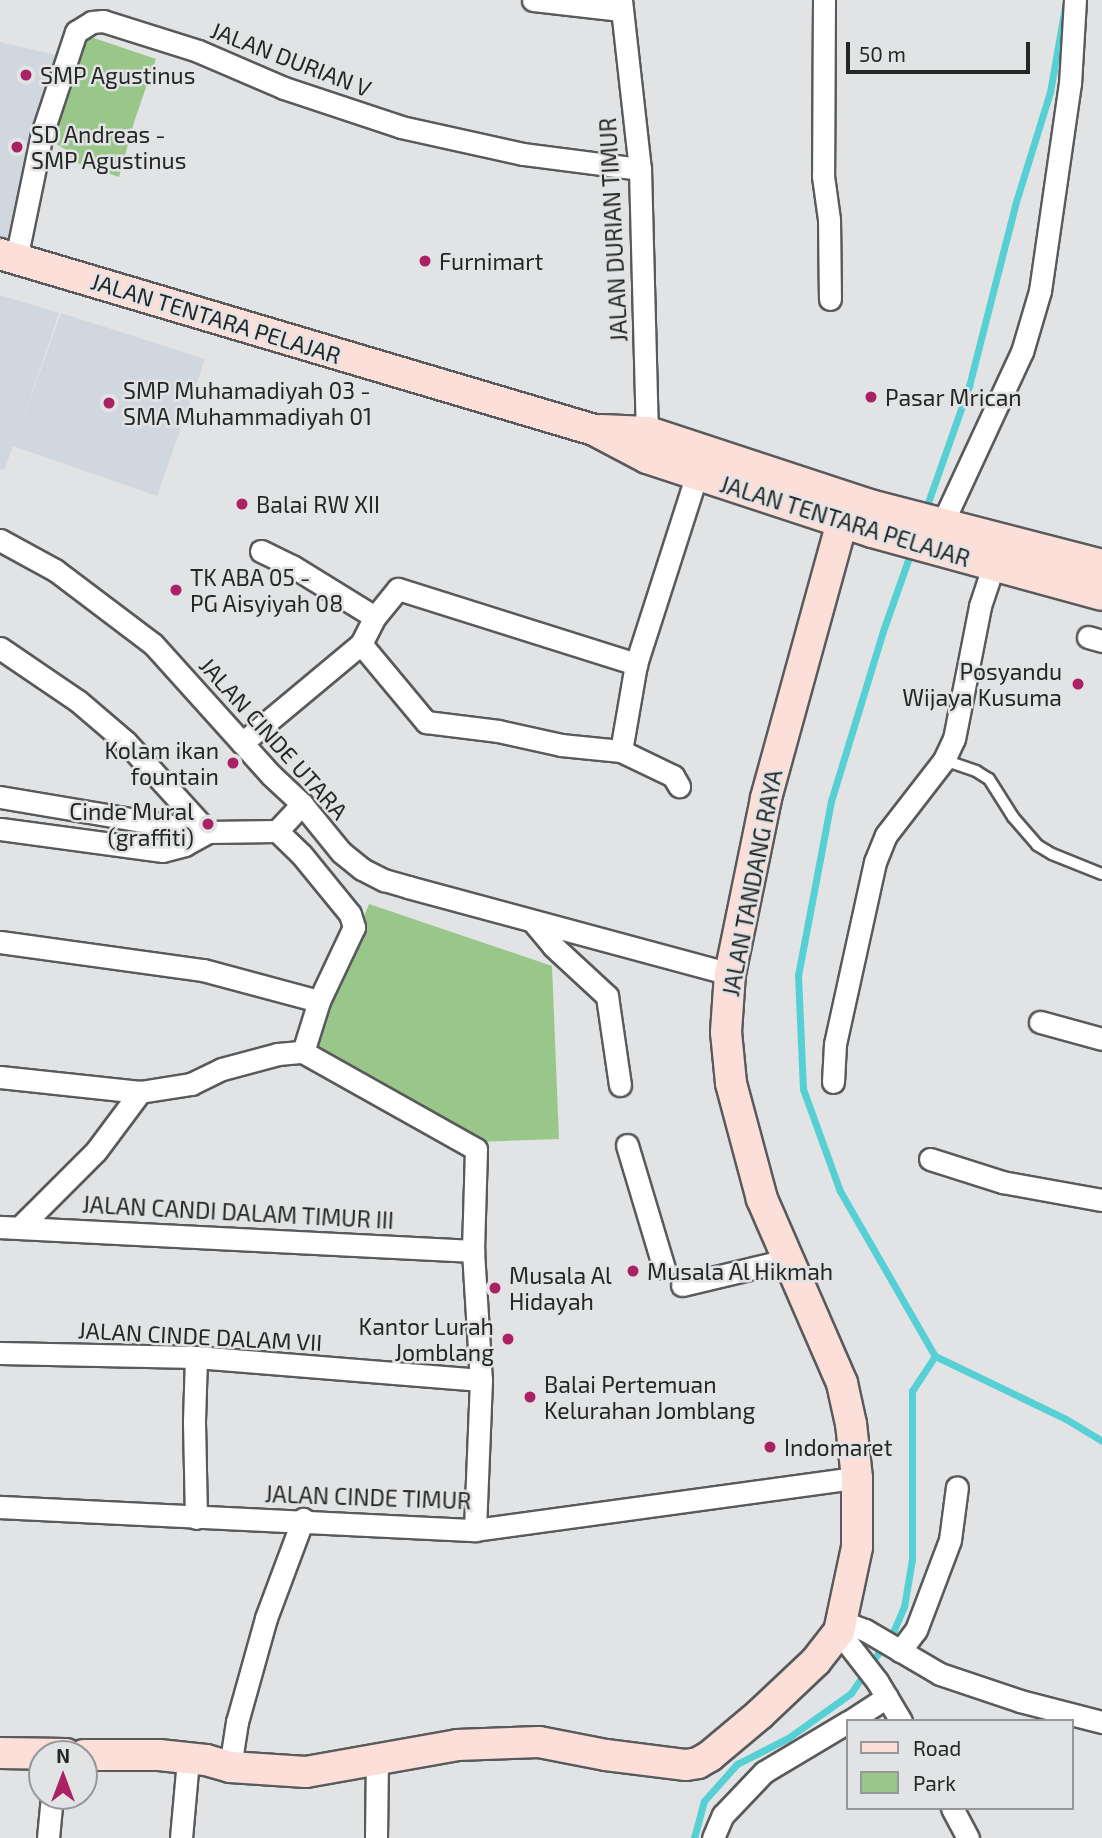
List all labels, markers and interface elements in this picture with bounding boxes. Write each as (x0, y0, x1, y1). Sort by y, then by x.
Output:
street label: JALAN DURIAN V (207, 16, 375, 102)
scale bar (850, 28, 1034, 72)
text: 50 m (859, 41, 906, 66)
place label: SMP Agustinus (40, 61, 196, 89)
marker: SMP Agustinus (18, 67, 34, 83)
street label: JALAN DURIAN TIMUR (593, 117, 633, 343)
place label: SD Andreas - SMP Agustinus (31, 120, 187, 174)
marker: SD Andreas - SMP Agustinus (9, 139, 25, 155)
place label: Furnimart (439, 247, 543, 275)
marker: Furnimart (417, 253, 433, 269)
street label: JALAN TENTARA PELAJAR (87, 267, 345, 369)
place label: SMP Muhamadiyah 03 - SMA Muhammadiyah 01 (123, 376, 373, 430)
place label: Pasar Mrican (885, 383, 1022, 411)
marker: Pasar Mrican (863, 389, 879, 405)
marker: SMP Muhamadiyah 03 - SMA Muhammadiyah 01 (101, 395, 117, 411)
street label: JALAN TENTARA PELAJAR (716, 470, 974, 572)
place label: Balai RW XII (256, 490, 380, 518)
marker: Balai RW XII (234, 496, 250, 512)
place label: TK ABA 05 - PG Aisyiyah 08 (190, 563, 344, 617)
marker: TK ABA 05 - PG Aisyiyah 08 (168, 582, 184, 598)
street label: JALAN CINDE UTARA (194, 651, 354, 825)
place label: Posyandu Wijaya Kusuma (902, 657, 1062, 711)
marker: Posyandu Wijaya Kusuma (1068, 674, 1088, 694)
place label: Kolam ikan fountain (105, 736, 219, 790)
marker: Kolam ikan fountain (225, 755, 241, 771)
street label: JALAN TANDANG RAYA (716, 767, 788, 999)
place label: Cinde Mural (graffiti) (69, 797, 194, 851)
marker: Cinde Mural (graffiti) (200, 816, 216, 832)
street label: JALAN CANDI DALAM TIMUR III (81, 1190, 395, 1234)
place label: Musala Al Hikmah (647, 1257, 834, 1285)
place label: Musala Al Hidayah (509, 1261, 612, 1315)
marker: Musala Al Hikmah (625, 1263, 641, 1279)
marker: Musala Al Hidayah (487, 1280, 503, 1296)
place label: Kantor Lurah Jomblang (358, 1312, 494, 1366)
street label: JALAN CINDE DALAM VII (77, 1316, 323, 1356)
marker: Kantor Lurah Jomblang (500, 1331, 516, 1347)
place label: Balai Pertemuan Kelurahan Jomblang (544, 1370, 756, 1424)
marker: Balai Pertemuan Kelurahan Jomblang (522, 1389, 538, 1405)
place label: Indomaret (784, 1433, 892, 1461)
marker: Indomaret (762, 1439, 778, 1455)
street label: JALAN CINDE TIMUR (264, 1480, 472, 1514)
legend (846, 1719, 1074, 1810)
text: Road (913, 1735, 961, 1760)
north arrow (28, 1740, 98, 1810)
text: N (56, 1744, 70, 1767)
text: Park (913, 1770, 956, 1795)

